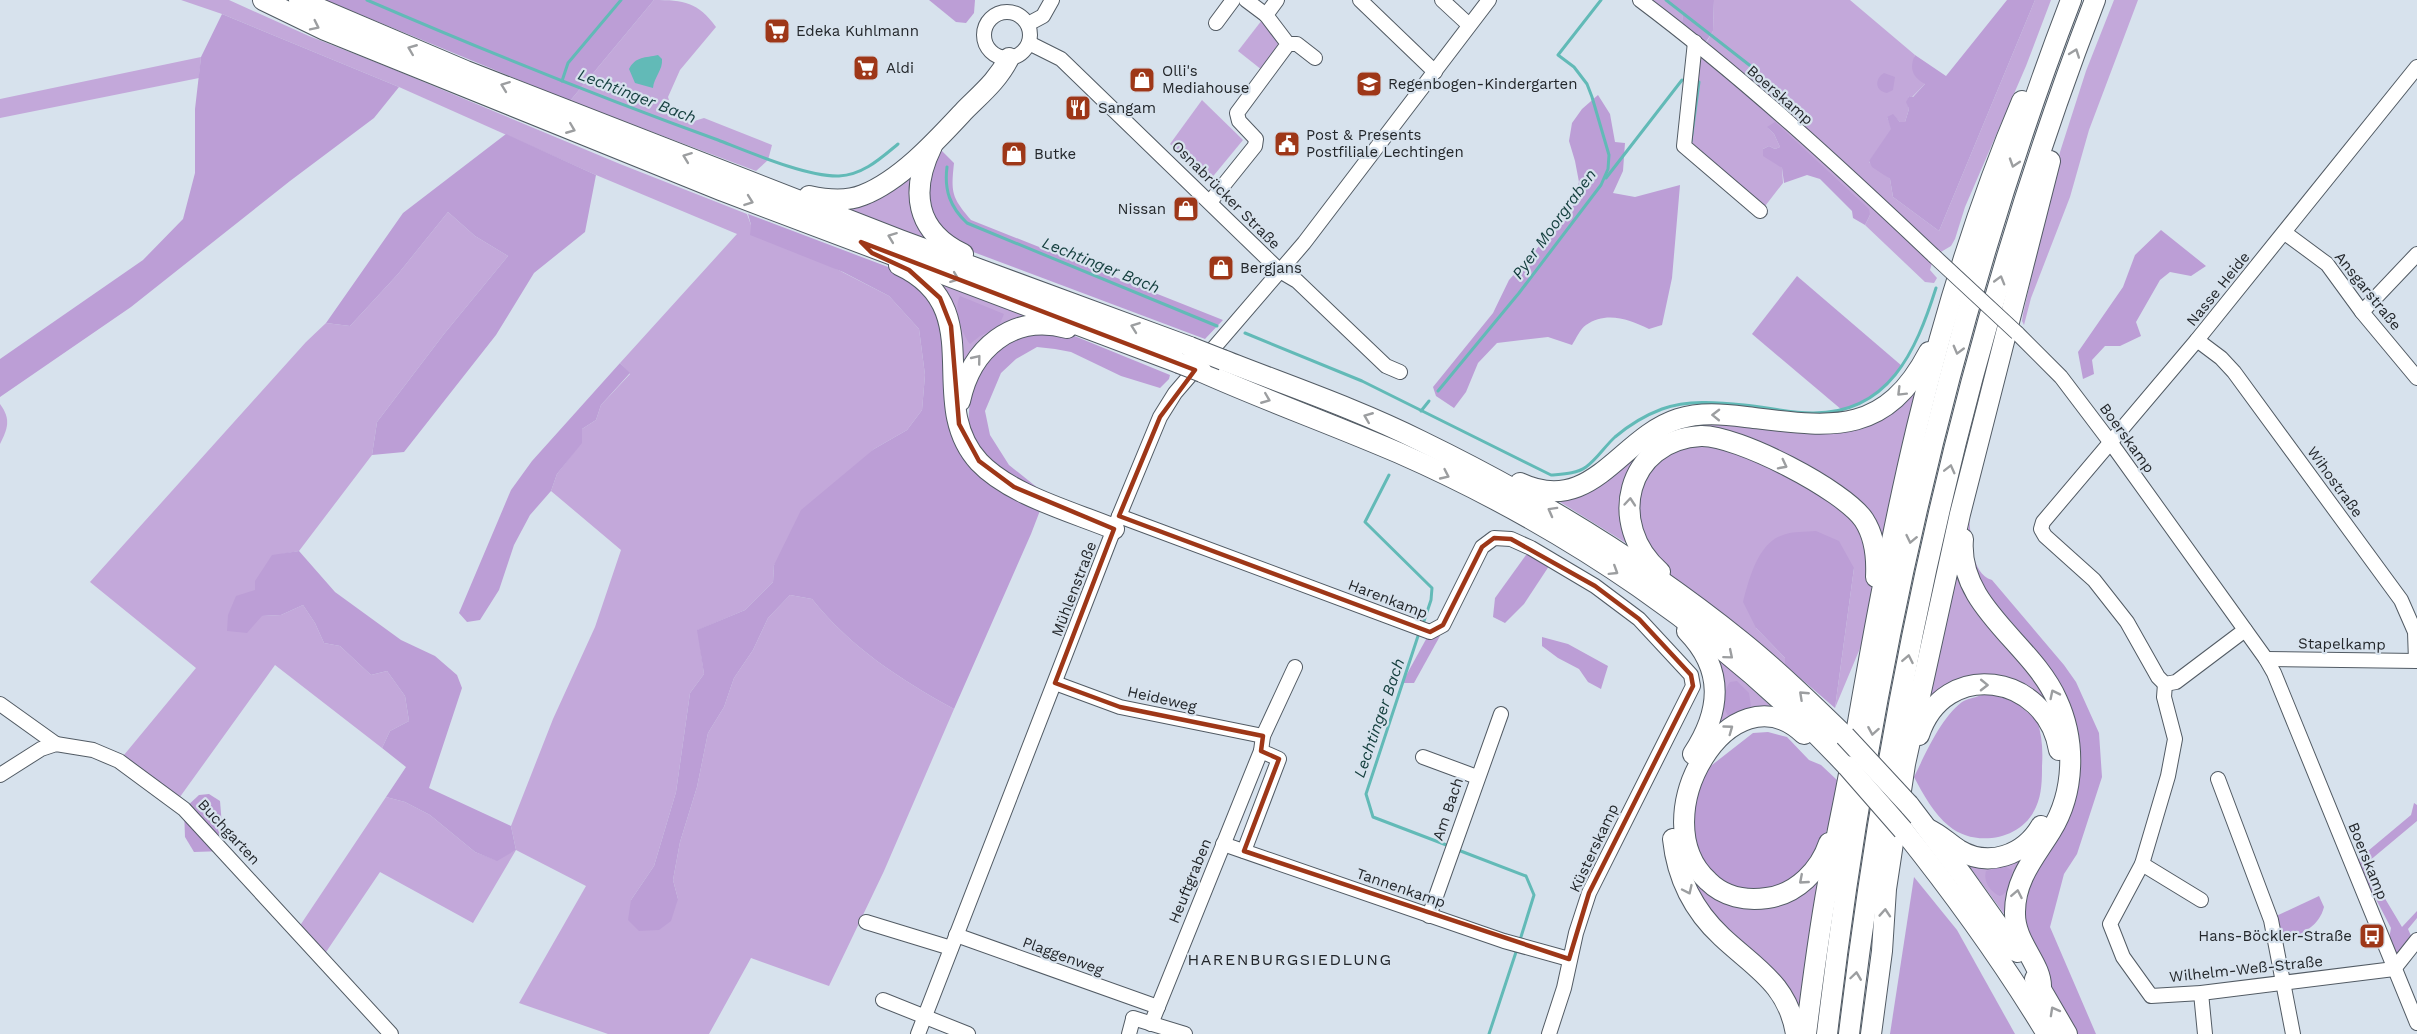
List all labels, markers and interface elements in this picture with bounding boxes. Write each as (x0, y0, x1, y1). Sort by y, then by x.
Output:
supermarket icon: Edeka Kuhlmann (762, 16, 792, 46)
one-way arrow (309, 18, 320, 30)
place label: Edeka Kuhlmann (796, 22, 919, 40)
one-way arrow (407, 44, 418, 56)
one-way arrow (2068, 48, 2081, 58)
supermarket icon: Aldi (851, 53, 881, 83)
place label: Aldi (886, 59, 914, 77)
street label: Boerskamp (1743, 61, 1817, 129)
place label: Olli's Mediahouse (1162, 62, 1249, 97)
water label: Lechtinger Bach (575, 65, 699, 127)
shop icon: Olli's Mediahouse (1127, 65, 1157, 95)
school or university icon: Regenbogen-Kindergarten (1354, 69, 1384, 99)
place label: Regenbogen-Kindergarten (1388, 75, 1578, 93)
one-way arrow (500, 81, 511, 93)
restaurant icon: Sangam (1063, 93, 1093, 123)
place label: Sangam (1098, 99, 1156, 117)
one-way arrow (564, 122, 575, 134)
place label: Post & Presents Postfiliale Lechtingen (1306, 126, 1464, 161)
public building icon: Post & Presents Postfiliale Lechtingen (1272, 129, 1302, 159)
street label: Osnabrücker Straße (1168, 137, 1284, 253)
shop icon: Butke (999, 139, 1029, 169)
place label: Butke (1034, 145, 1076, 163)
one-way arrow (682, 151, 693, 164)
one-way arrow (2009, 157, 2021, 168)
water label: Pyer Moorgraben (1508, 165, 1600, 283)
one-way arrow (743, 194, 754, 206)
shop icon: Nissan (1171, 194, 1201, 224)
place label: Nissan (1117, 200, 1166, 218)
one-way arrow (887, 232, 898, 244)
water label: Lechtinger Bach (1040, 233, 1162, 297)
street label: Nasse Heide (2182, 248, 2254, 330)
street label: Ansgarstraße (2331, 248, 2405, 334)
shop icon: Bergjans (1206, 253, 1236, 283)
place label: Bergjans (1240, 259, 1302, 277)
one-way arrow (949, 271, 960, 284)
one-way arrow (1993, 275, 2005, 286)
one-way arrow (1130, 321, 1141, 334)
one-way arrow (1953, 344, 1965, 355)
one-way arrow (970, 355, 981, 366)
one-way arrow (1898, 385, 1909, 396)
one-way arrow (1259, 392, 1270, 404)
street label: Boerskamp (2096, 400, 2158, 476)
one-way arrow (1711, 408, 1720, 421)
one-way arrow (1363, 412, 1374, 424)
street label: Wihostraße (2303, 443, 2367, 521)
one-way arrow (1777, 458, 1788, 470)
one-way arrow (1942, 464, 1955, 474)
one-way arrow (1439, 467, 1450, 479)
one-way arrow (1623, 497, 1636, 506)
one-way arrow (1548, 507, 1558, 518)
one-way arrow (1905, 534, 1918, 544)
street label: Mühlenstraße (1048, 539, 1100, 639)
one-way arrow (1608, 564, 1619, 575)
street label: Harenkamp (1346, 576, 1430, 622)
street label: Stapelkamp (2298, 634, 2386, 654)
one-way arrow (1723, 648, 1734, 659)
one-way arrow (1901, 655, 1914, 665)
water label: Lechtinger Bach (1350, 656, 1408, 780)
one-way arrow (1979, 679, 1988, 691)
street label: Heideweg (1126, 682, 1198, 716)
one-way arrow (2050, 689, 2061, 700)
one-way arrow (1799, 691, 1809, 702)
one-way arrow (1723, 725, 1734, 736)
one-way arrow (1867, 725, 1880, 735)
street label: Am Bach (1429, 775, 1467, 843)
street label: Buchgarten (194, 795, 264, 869)
street label: Küsterskamp (1566, 801, 1622, 895)
street label: Boerskamp (2344, 820, 2392, 902)
street label: Heuftgraben (1165, 836, 1215, 926)
street label: Tannenkamp (1354, 864, 1448, 912)
one-way arrow (1799, 873, 1810, 884)
one-way arrow (1680, 883, 1692, 894)
one-way arrow (2010, 890, 2023, 900)
one-way arrow (1878, 909, 1891, 918)
bus stop icon: Hans-Böckler-Straße (2357, 921, 2387, 951)
place label: Hans-Böckler-Straße (2198, 927, 2352, 945)
street label: Plaggenweg (1020, 933, 1106, 979)
district label: HARENBURGSIEDLUNG (1187, 950, 1393, 969)
street label: Wilhelm-Weß-Straße (2168, 952, 2324, 986)
one-way arrow (1850, 971, 1862, 981)
one-way arrow (2050, 1007, 2061, 1017)

